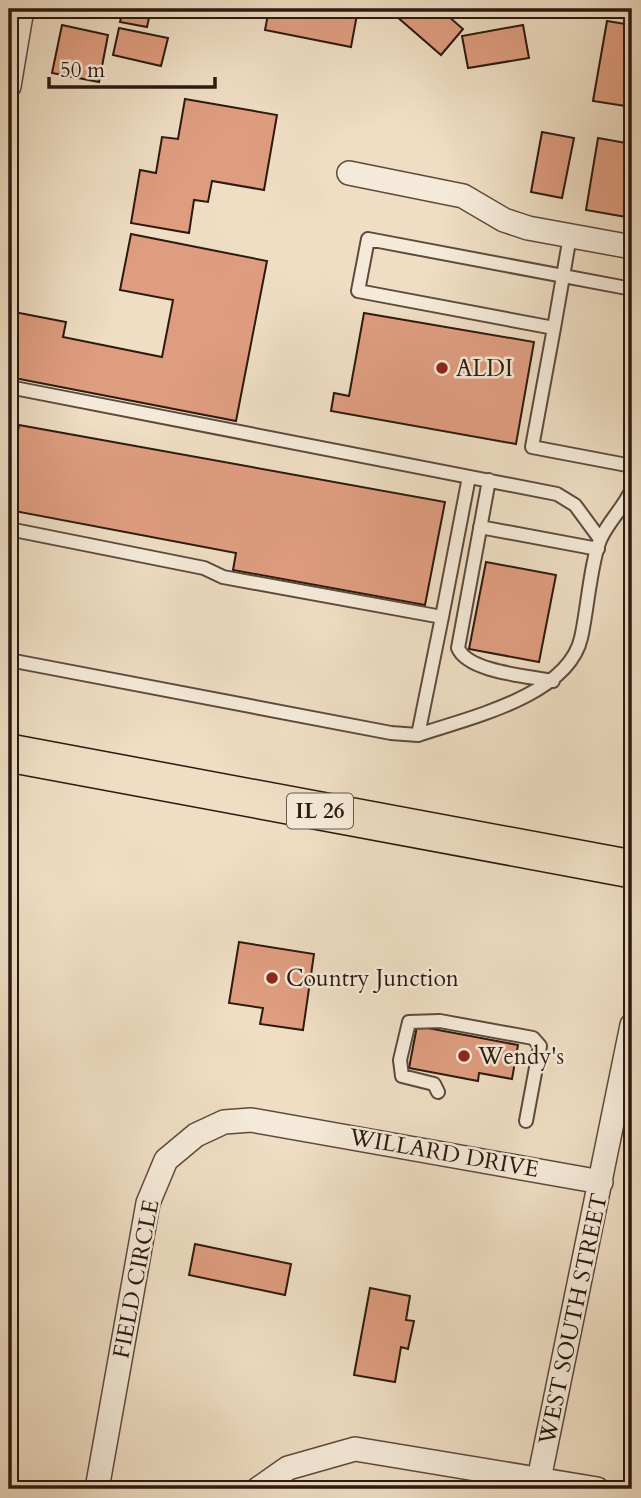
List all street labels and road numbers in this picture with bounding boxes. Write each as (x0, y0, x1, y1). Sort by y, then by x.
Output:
road number: IL 26 (287, 794, 353, 828)
street label: WILLARD DRIVE (346, 1121, 541, 1185)
street label: WEST SOUTH STREET (531, 1190, 615, 1449)
street label: FIELD CIRCLE (105, 1197, 167, 1361)

